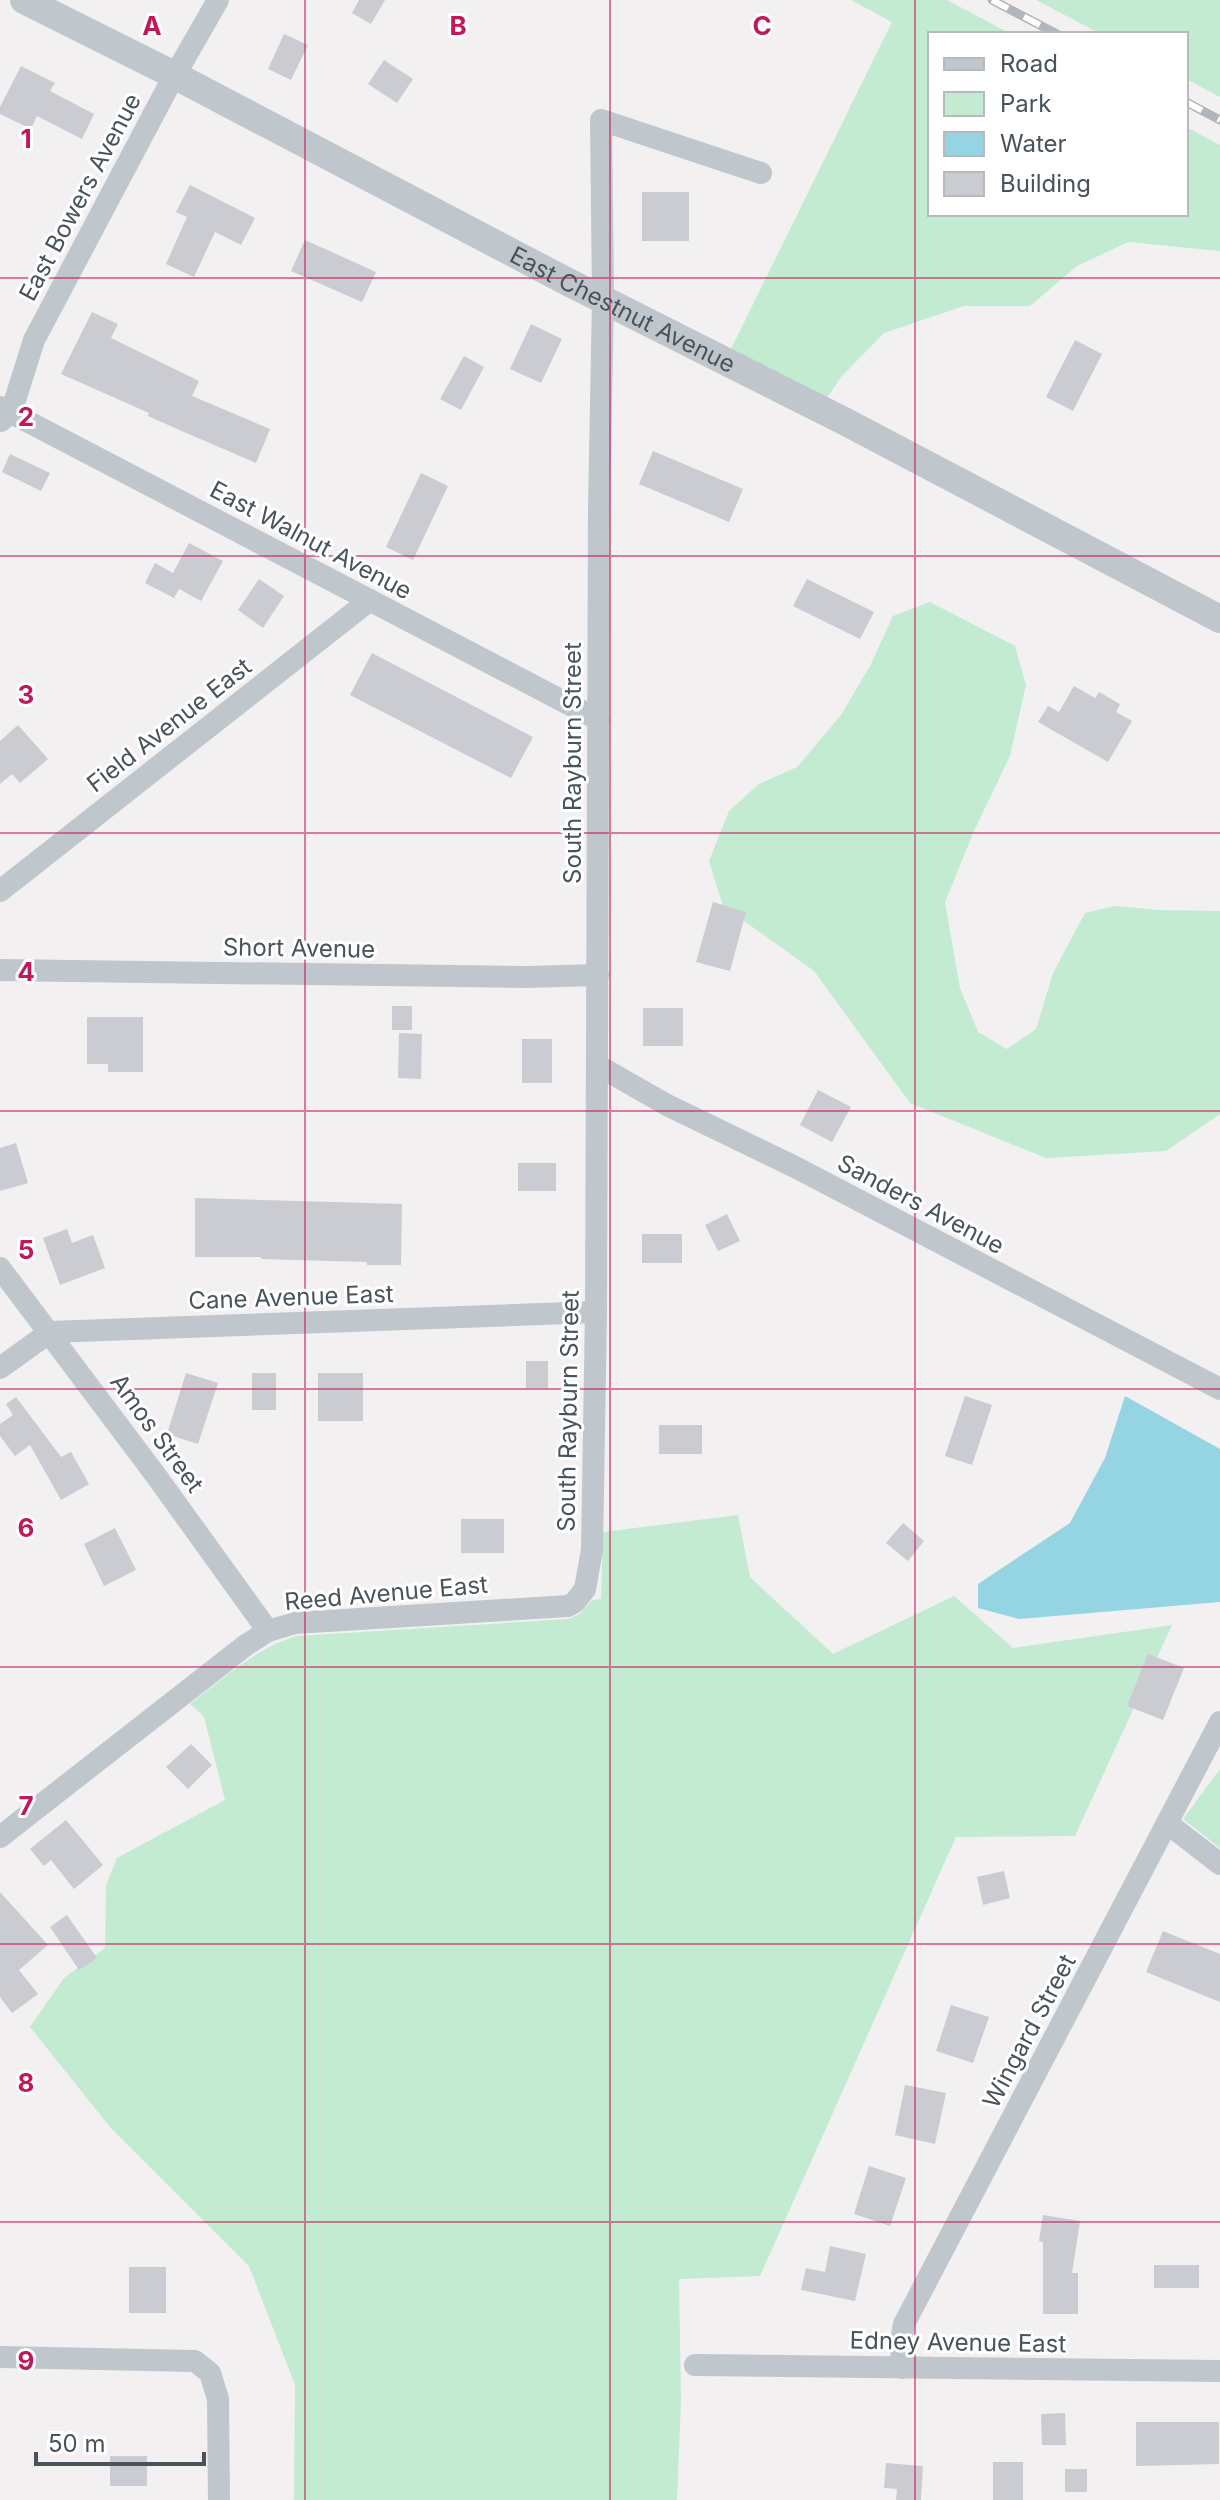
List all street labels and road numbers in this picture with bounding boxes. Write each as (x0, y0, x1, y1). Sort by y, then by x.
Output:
street label: East Bowers Avenue (13, 88, 147, 306)
street label: East Chestnut Avenue (505, 240, 740, 378)
street label: East Walnut Avenue (205, 475, 417, 605)
street label: South Rayburn Street (558, 642, 587, 884)
street label: Field Avenue East (81, 652, 257, 798)
street label: Short Avenue (223, 932, 375, 964)
street label: Sanders Avenue (833, 1148, 1009, 1260)
street label: Cane Avenue East (188, 1279, 394, 1315)
street label: South Rayburn Street (551, 1290, 585, 1532)
street label: Amos Street (104, 1368, 210, 1498)
street label: Reed Avenue East (283, 1570, 489, 1616)
street label: Wingard Street (976, 1949, 1082, 2113)
street label: Edney Avenue East (849, 2326, 1067, 2358)

